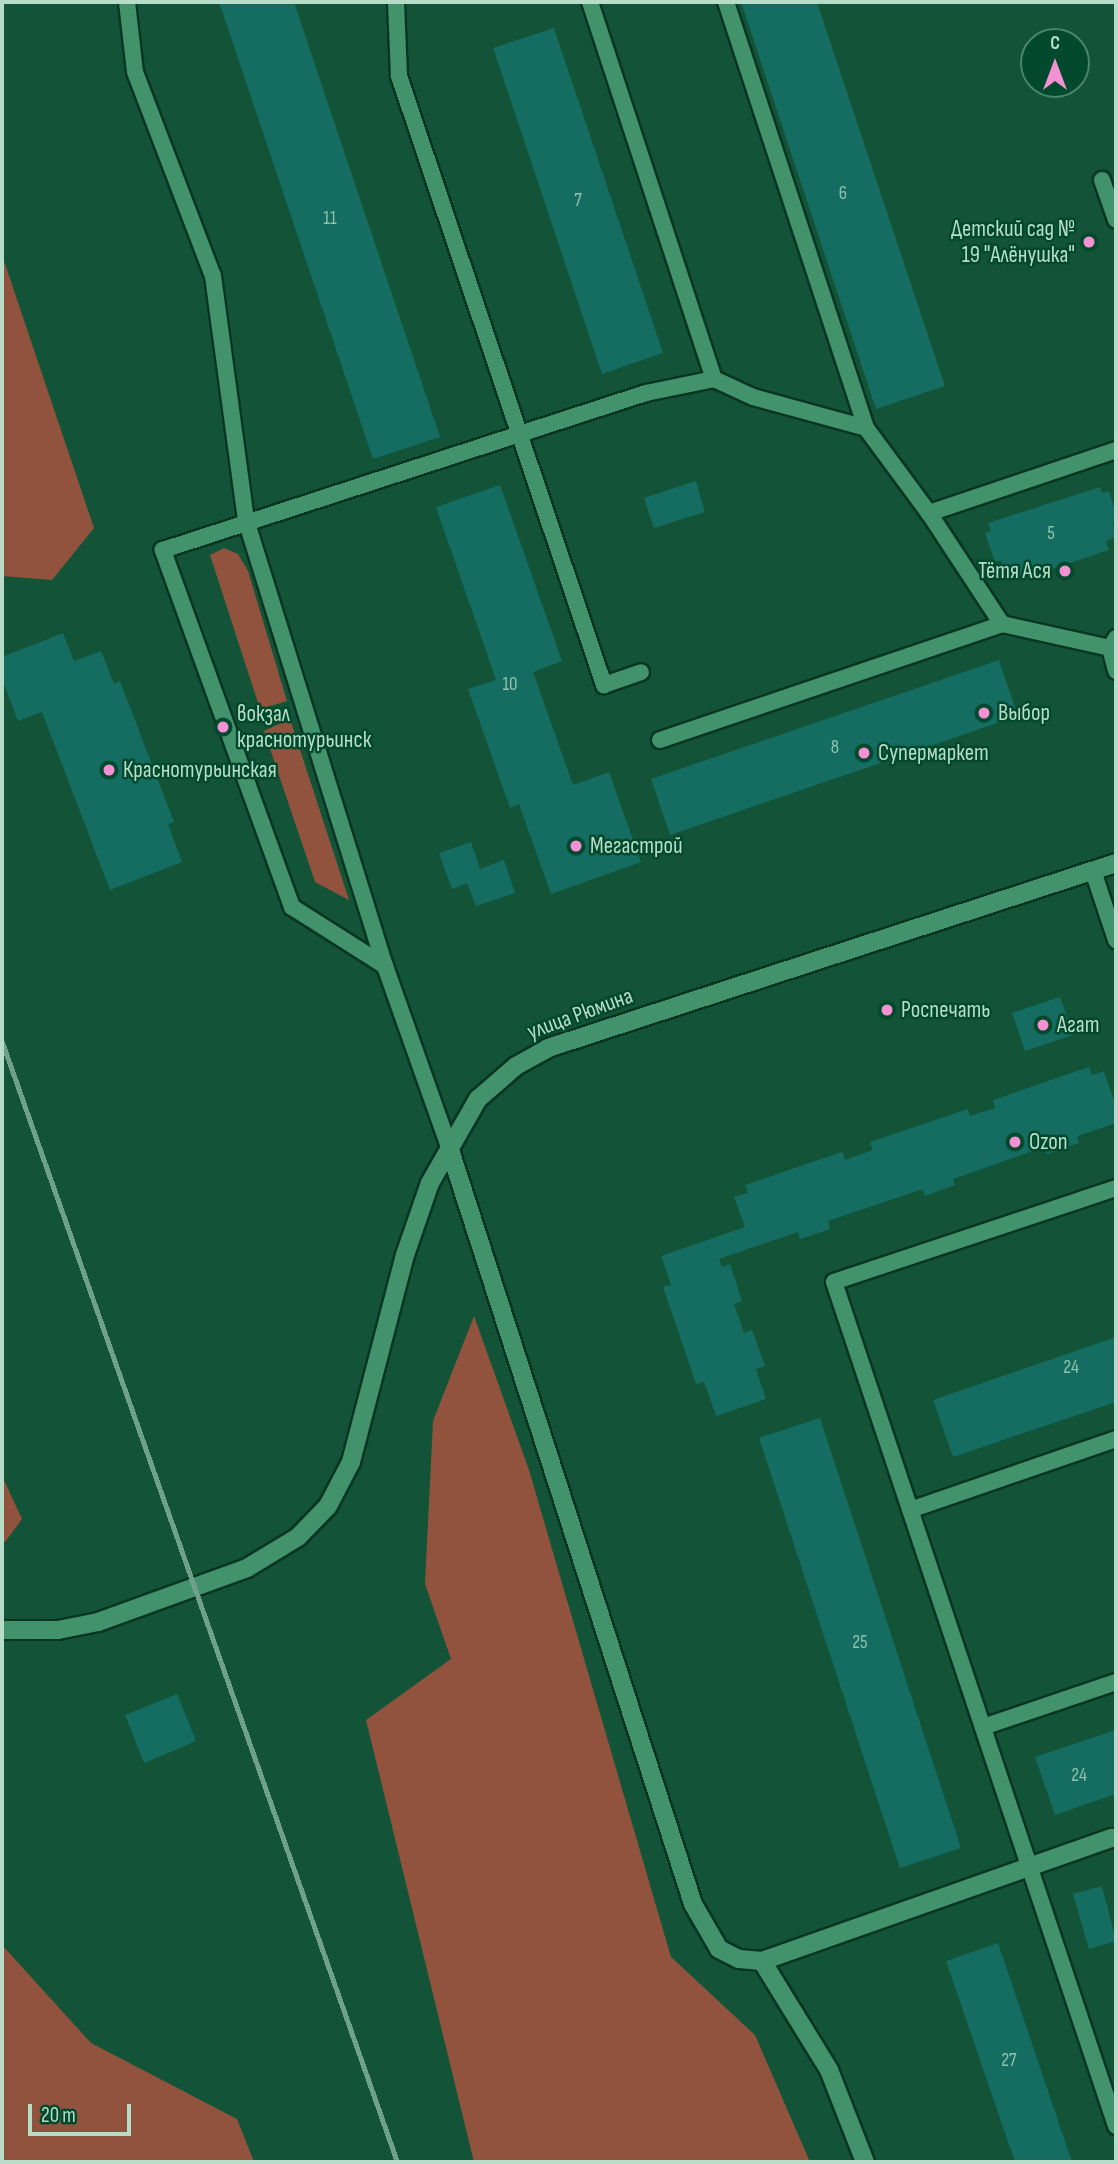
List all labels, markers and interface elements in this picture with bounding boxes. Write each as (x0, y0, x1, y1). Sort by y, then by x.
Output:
north arrow (1020, 28, 1090, 98)
text: С (1050, 32, 1060, 55)
house number: 6 (839, 183, 847, 205)
house number: 7 (574, 190, 582, 212)
house number: 11 (323, 208, 337, 230)
place label: Детский сад № 19 "Алёнушка" (951, 215, 1075, 269)
marker: Детский сад № 19 "Алёнушка" (1081, 234, 1097, 250)
house number: 5 (1047, 523, 1055, 545)
place label: Тётя Ася (978, 557, 1051, 585)
marker: Тётя Ася (1057, 563, 1073, 579)
house number: 10 (502, 674, 518, 696)
place label: Выбор (998, 699, 1050, 727)
place label: вокзал краснотурьинск (237, 700, 371, 754)
marker: Выбор (976, 705, 992, 721)
marker: вокзал краснотурьинск (215, 719, 231, 735)
house number: 8 (831, 737, 839, 759)
place label: Супермаркет (878, 739, 989, 767)
marker: Супермаркет (856, 745, 872, 761)
place label: Краснотурьинская (123, 756, 277, 784)
marker: Краснотурьинская (101, 762, 117, 778)
place label: Мегастрой (590, 832, 683, 860)
marker: Мегастрой (568, 838, 584, 854)
street label: улица Рюмина (523, 982, 637, 1046)
place label: Роспечать (901, 996, 990, 1024)
marker: Роспечать (879, 1002, 895, 1018)
place label: Агат (1057, 1011, 1099, 1039)
marker: Агат (1035, 1017, 1051, 1033)
place label: Ozon (1029, 1128, 1068, 1156)
marker: Ozon (1007, 1134, 1023, 1150)
house number: 24 (1063, 1357, 1079, 1379)
house number: 25 (852, 1632, 868, 1654)
house number: 24 (1071, 1765, 1087, 1787)
house number: 27 (1001, 2050, 1017, 2072)
scale bar (32, 2090, 135, 2134)
text: 20 m (41, 2103, 76, 2128)

